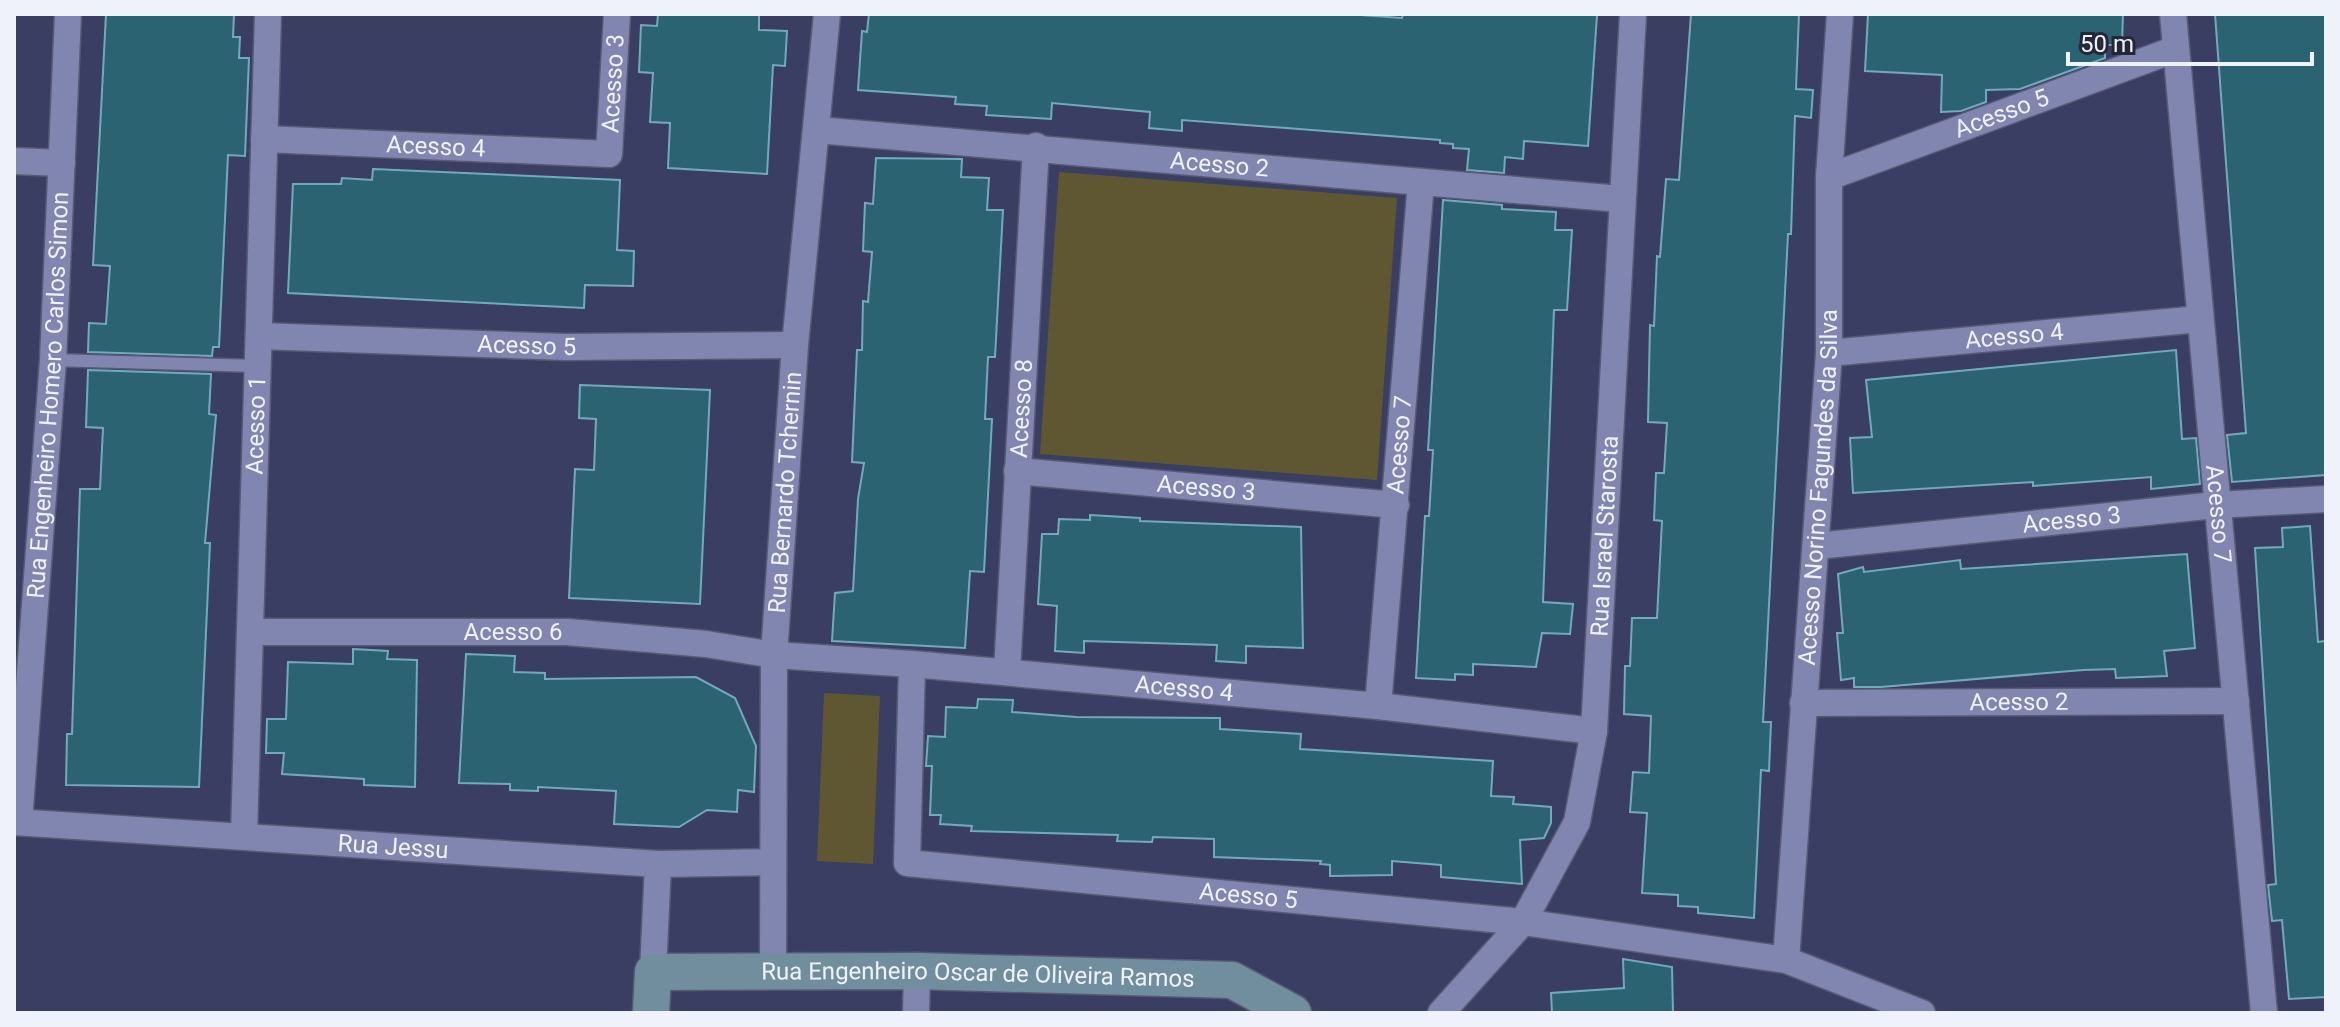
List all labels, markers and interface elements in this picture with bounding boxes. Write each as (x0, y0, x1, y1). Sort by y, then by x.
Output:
scale bar (2068, 16, 2312, 66)
text: 50 m (2080, 30, 2134, 58)
street label: Acesso 3 (596, 33, 630, 134)
street label: Acesso 5 (1950, 83, 2053, 144)
street label: Acesso 4 (386, 130, 486, 163)
street label: Acesso 2 (1169, 146, 1270, 183)
street label: Rua Engenheiro Homero Carlos Simon (21, 191, 74, 599)
street label: Acesso Norino Fagundes da Silva (1793, 309, 1843, 666)
street label: Acesso 4 (1964, 318, 2065, 354)
street label: Acesso 5 (477, 330, 576, 361)
street label: Acesso 8 (1005, 358, 1038, 459)
street label: Rua Bernardo Tchernin (763, 371, 807, 614)
street label: Acesso 1 (241, 375, 271, 475)
street label: Acesso 7 (1381, 394, 1417, 495)
street label: Rua Israel Starosta (1585, 435, 1624, 637)
street label: Acesso 7 (2200, 463, 2237, 564)
street label: Acesso 3 (1156, 470, 1257, 506)
street label: Acesso 3 (2021, 501, 2122, 539)
street label: Acesso 6 (464, 618, 562, 646)
street label: Acesso 4 (1134, 670, 1235, 707)
street label: Acesso 2 (1969, 688, 2068, 716)
street label: Rua Jessu (337, 829, 450, 864)
street label: Acesso 5 (1198, 877, 1299, 914)
street label: Rua Engenheiro Oscar de Oliveira Ramos (761, 957, 1195, 993)

